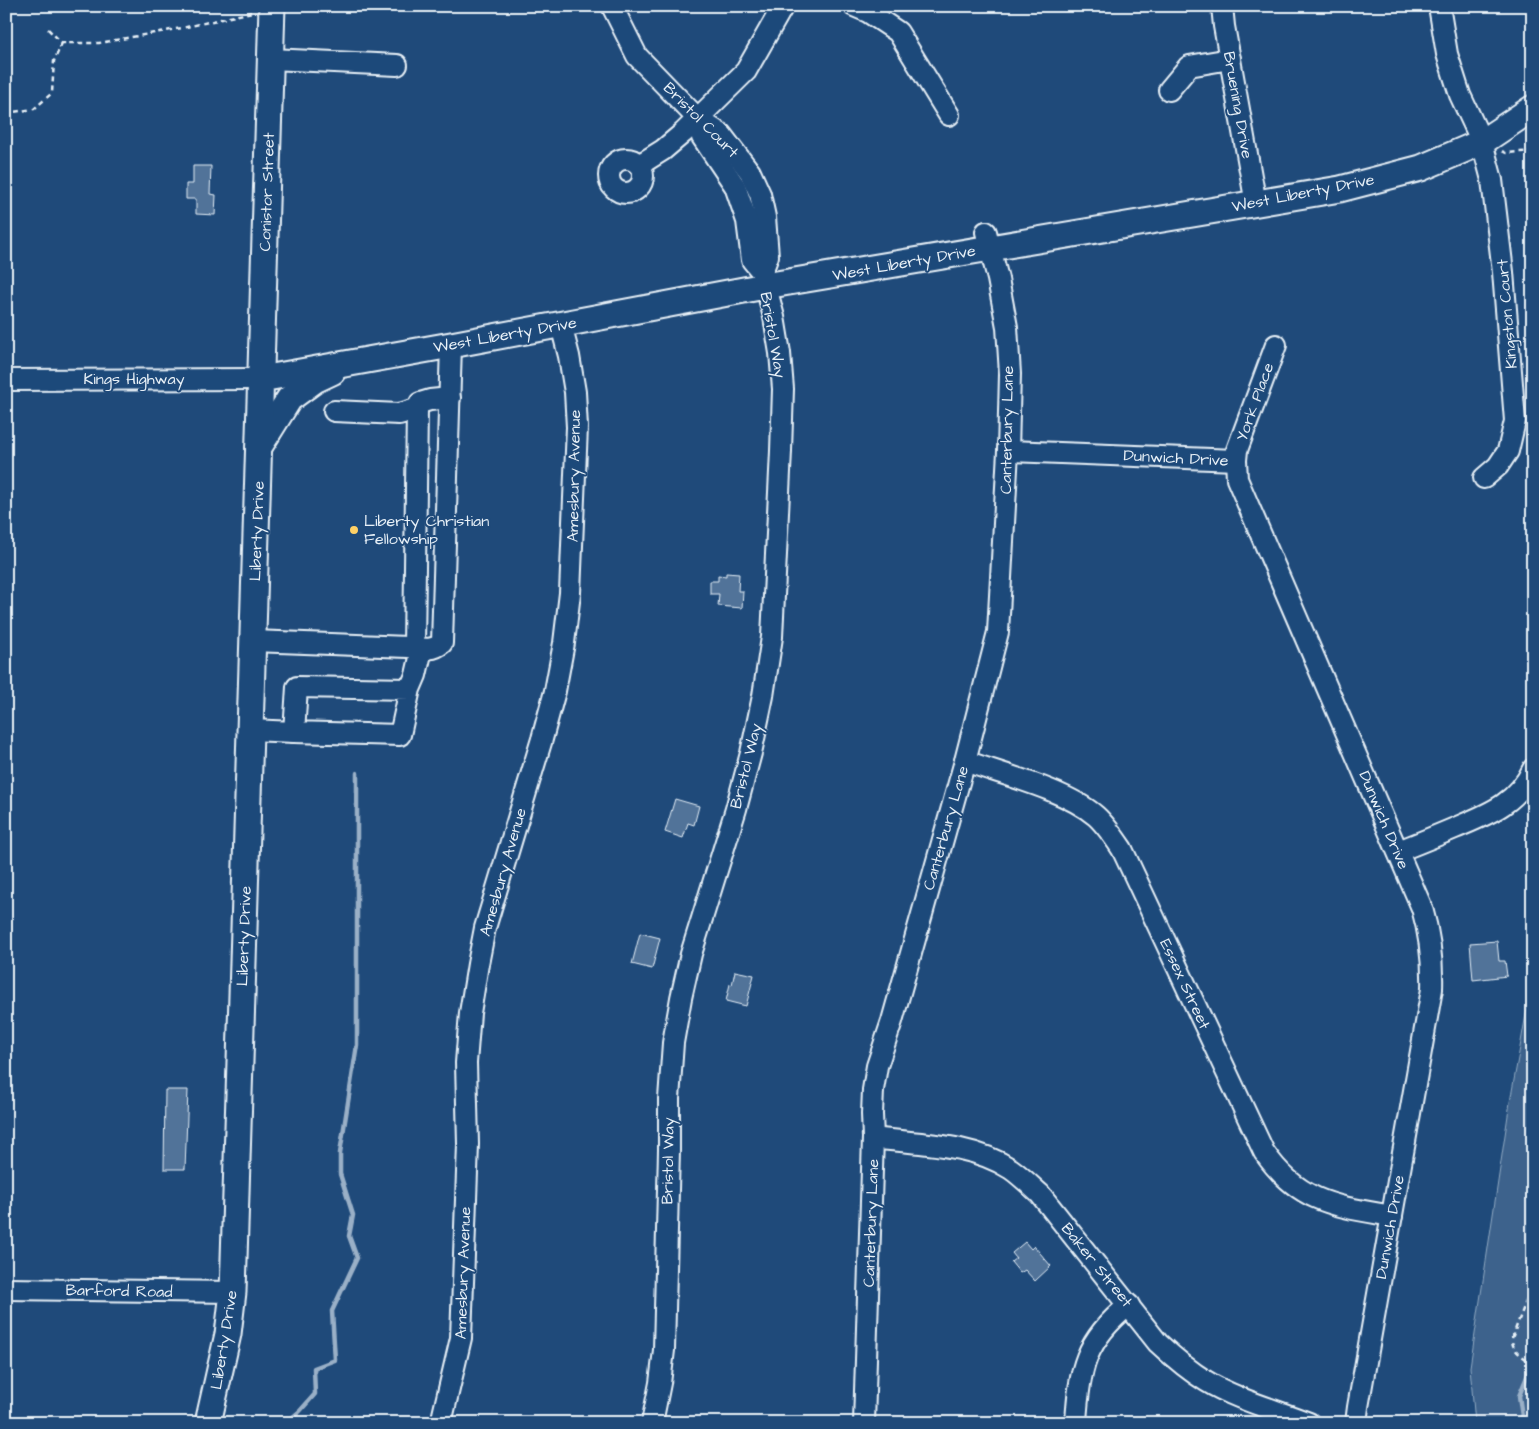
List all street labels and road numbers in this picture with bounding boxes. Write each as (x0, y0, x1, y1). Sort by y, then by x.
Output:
street label: Bruening Drive (1217, 50, 1258, 161)
street label: Bristol Court (658, 77, 744, 163)
street label: Conistor Street (254, 132, 280, 252)
street label: West Liberty Drive (1230, 168, 1377, 219)
street label: West Liberty Drive (831, 240, 978, 287)
street label: Kingston Court (1491, 258, 1524, 370)
street label: Bristol Way (754, 290, 791, 380)
street label: West Liberty Drive (432, 312, 579, 359)
street label: York Place (1231, 359, 1280, 444)
street label: Canterbury Lane (995, 365, 1020, 494)
street label: Kings Highway (84, 368, 185, 391)
street label: Amesbury Avenue (562, 409, 587, 542)
street label: Dunwich Drive (1123, 444, 1229, 472)
street label: Liberty Drive (244, 480, 271, 581)
street label: Bristol Way (725, 721, 768, 811)
street label: Canterbury Lane (918, 763, 975, 893)
street label: Dunwich Drive (1353, 767, 1415, 873)
street label: Amesbury Avenue (474, 805, 533, 939)
street label: Liberty Drive (231, 885, 258, 986)
street label: Essex Street (1154, 935, 1216, 1033)
street label: Bristol Way (656, 1117, 681, 1205)
street label: Canterbury Lane (858, 1158, 885, 1288)
street label: Dunwich Drive (1370, 1173, 1410, 1281)
street label: Amesbury Avenue (450, 1206, 477, 1340)
street label: Baker Street (1056, 1218, 1138, 1312)
street label: Barford Road (65, 1279, 173, 1303)
street label: Liberty Drive (205, 1288, 244, 1391)

